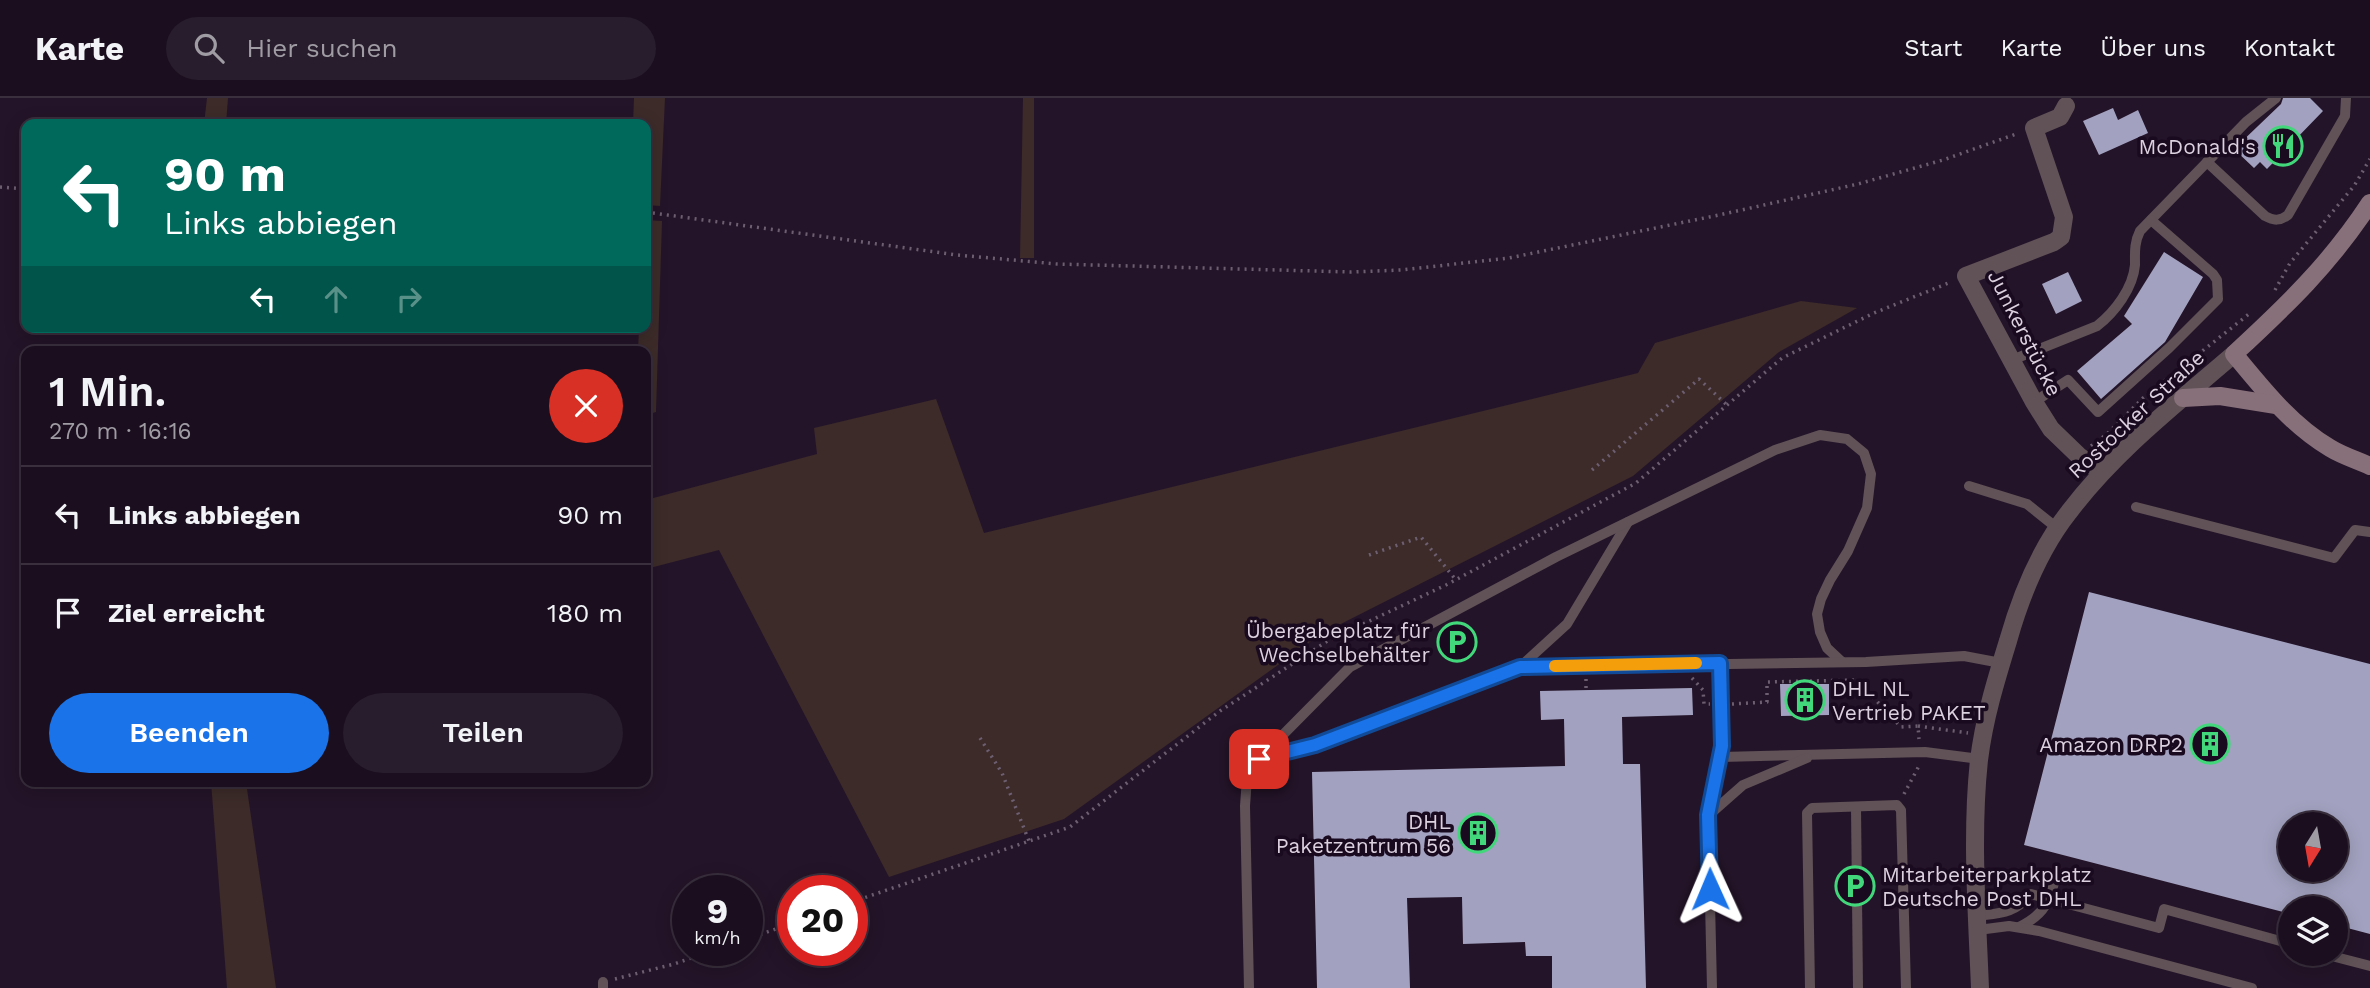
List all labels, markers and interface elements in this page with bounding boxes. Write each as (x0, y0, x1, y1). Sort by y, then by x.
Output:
search box (166, 17, 656, 80)
text: Karte (35, 29, 124, 68)
icon: search (190, 29, 228, 67)
text: Hier suchen (246, 33, 398, 63)
text: Start (1904, 34, 1962, 62)
text: Karte (2000, 34, 2062, 62)
text: Über uns (2100, 34, 2206, 62)
text: Kontakt (2244, 34, 2335, 62)
restaurant icon: McDonald's (2262, 125, 2304, 167)
place label: McDonald's (2139, 134, 2256, 159)
text: 90 m (164, 145, 286, 203)
icon: left (49, 147, 140, 238)
text: Links abbiegen (164, 204, 398, 242)
street label: Junkerstücke (1983, 266, 2067, 400)
icon: left (244, 280, 282, 318)
icon: ahead (317, 280, 355, 318)
icon: right (390, 280, 428, 318)
street label: Rostocker Straße (2063, 345, 2209, 483)
text: 1 Min. (49, 367, 166, 416)
button: close (549, 369, 623, 443)
text: 270 m · 16:16 (49, 418, 192, 445)
icon: left (49, 496, 87, 534)
text: Links abbiegen (108, 500, 301, 530)
text: 90 m (557, 500, 623, 530)
icon: arrive (49, 594, 87, 632)
text: Ziel erreicht (108, 598, 265, 628)
text: 180 m (547, 598, 623, 628)
place label: Übergabeplatz für Wechselbehälter (1246, 618, 1430, 667)
parking icon: Übergabeplatz für Wechselbehälter (1436, 621, 1478, 663)
place label: DHL NL Vertrieb PAKET (1832, 676, 1986, 725)
building icon: DHL NL Vertrieb PAKET (1784, 679, 1826, 721)
button: Beenden (49, 693, 329, 773)
button: Teilen (343, 693, 623, 773)
building icon: Amazon DRP2 (2189, 723, 2231, 765)
pin (1229, 729, 1289, 789)
place label: Amazon DRP2 (2039, 732, 2183, 757)
icon: arrive (1240, 740, 1278, 778)
place label: DHL Paketzentrum 56 (1276, 809, 1451, 858)
building icon: DHL Paketzentrum 56 (1457, 812, 1499, 854)
north arrow (2278, 812, 2348, 882)
map controls (2278, 812, 2348, 966)
position arrow (1673, 852, 1747, 926)
place label: Mitarbeiterparkplatz Deutsche Post DHL (1882, 862, 2092, 911)
parking icon: Mitarbeiterparkplatz Deutsche Post DHL (1834, 865, 1876, 907)
speed limit sign: 20 (777, 875, 868, 966)
text: 9 (707, 890, 728, 932)
button: layers (2278, 896, 2348, 966)
text: km/h (694, 927, 741, 948)

